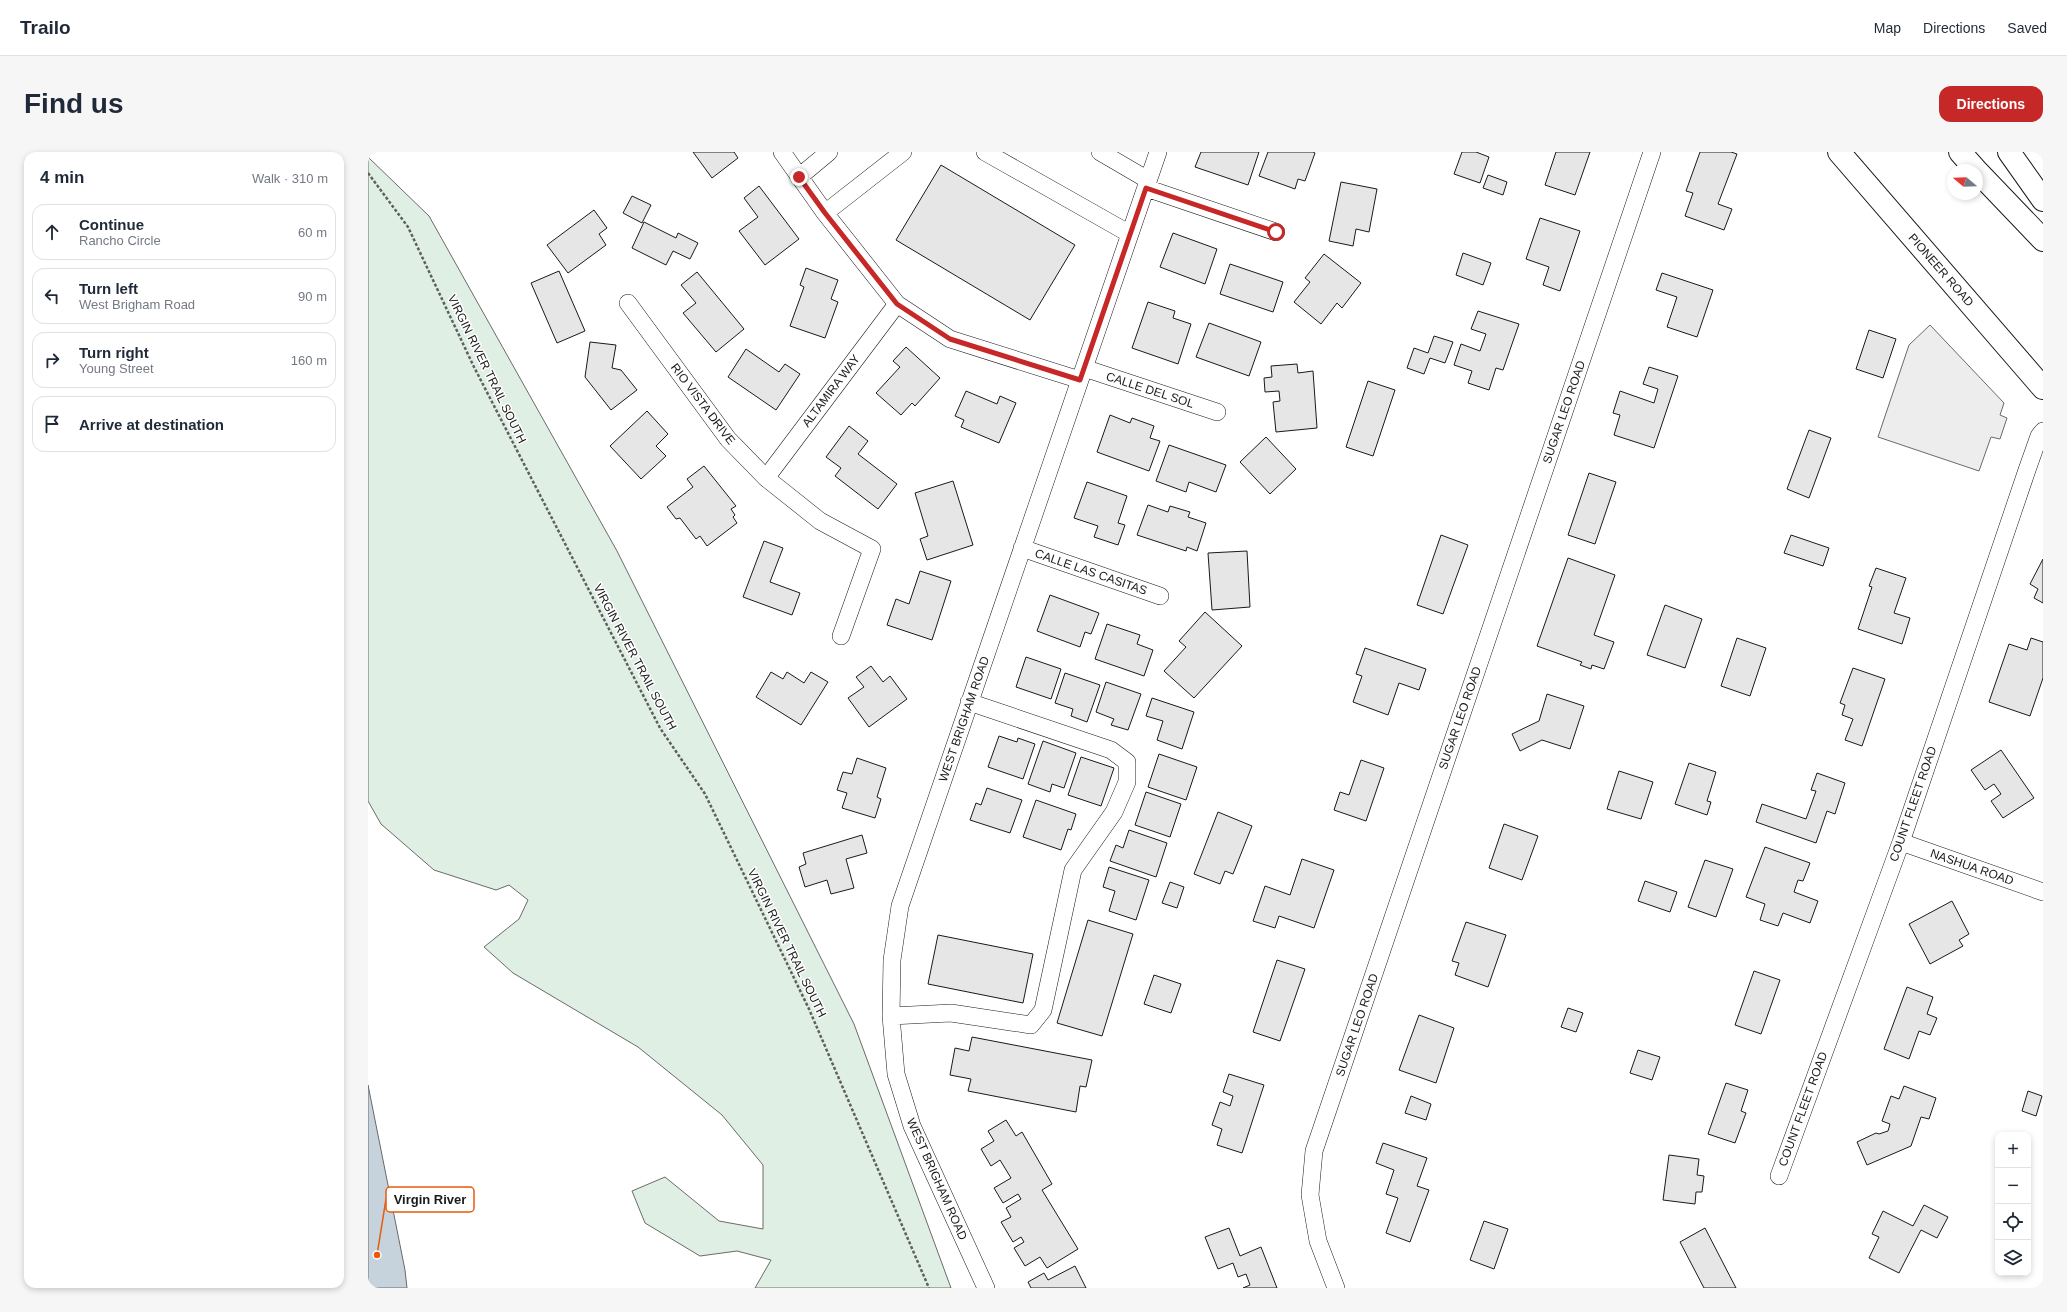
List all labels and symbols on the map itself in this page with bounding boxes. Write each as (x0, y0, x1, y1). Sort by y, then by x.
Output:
north arrow (1947, 164, 1983, 200)
route end (790, 168, 808, 186)
route start (1267, 223, 1285, 241)
street label: PIONEER ROAD (1906, 231, 1977, 310)
street label: VIRGIN RIVER TRAIL SOUTH (445, 293, 529, 445)
street label: ALTAMIRA WAY (799, 352, 863, 430)
street label: SUGAR LEO ROAD (1540, 358, 1588, 465)
street label: RIO VISTA DRIVE (668, 361, 738, 447)
street label: CALLE DEL SOL (1104, 369, 1196, 411)
street label: CALLE LAS CASITAS (1033, 546, 1149, 598)
street label: VIRGIN RIVER TRAIL SOUTH (590, 582, 680, 732)
street label: WEST BRIGHAM ROAD (936, 654, 992, 784)
street label: SUGAR LEO ROAD (1436, 664, 1484, 771)
street label: COUNT FLEET ROAD (1887, 744, 1939, 863)
street label: NASHUA ROAD (1928, 846, 2016, 888)
street label: VIRGIN RIVER TRAIL SOUTH (745, 867, 829, 1019)
street label: SUGAR LEO ROAD (1333, 971, 1381, 1078)
street label: COUNT FLEET ROAD (1776, 1049, 1830, 1168)
street label: WEST BRIGHAM ROAD (904, 1116, 970, 1242)
callout: Virgin River (386, 1187, 474, 1212)
text: Virgin River (394, 1192, 466, 1207)

